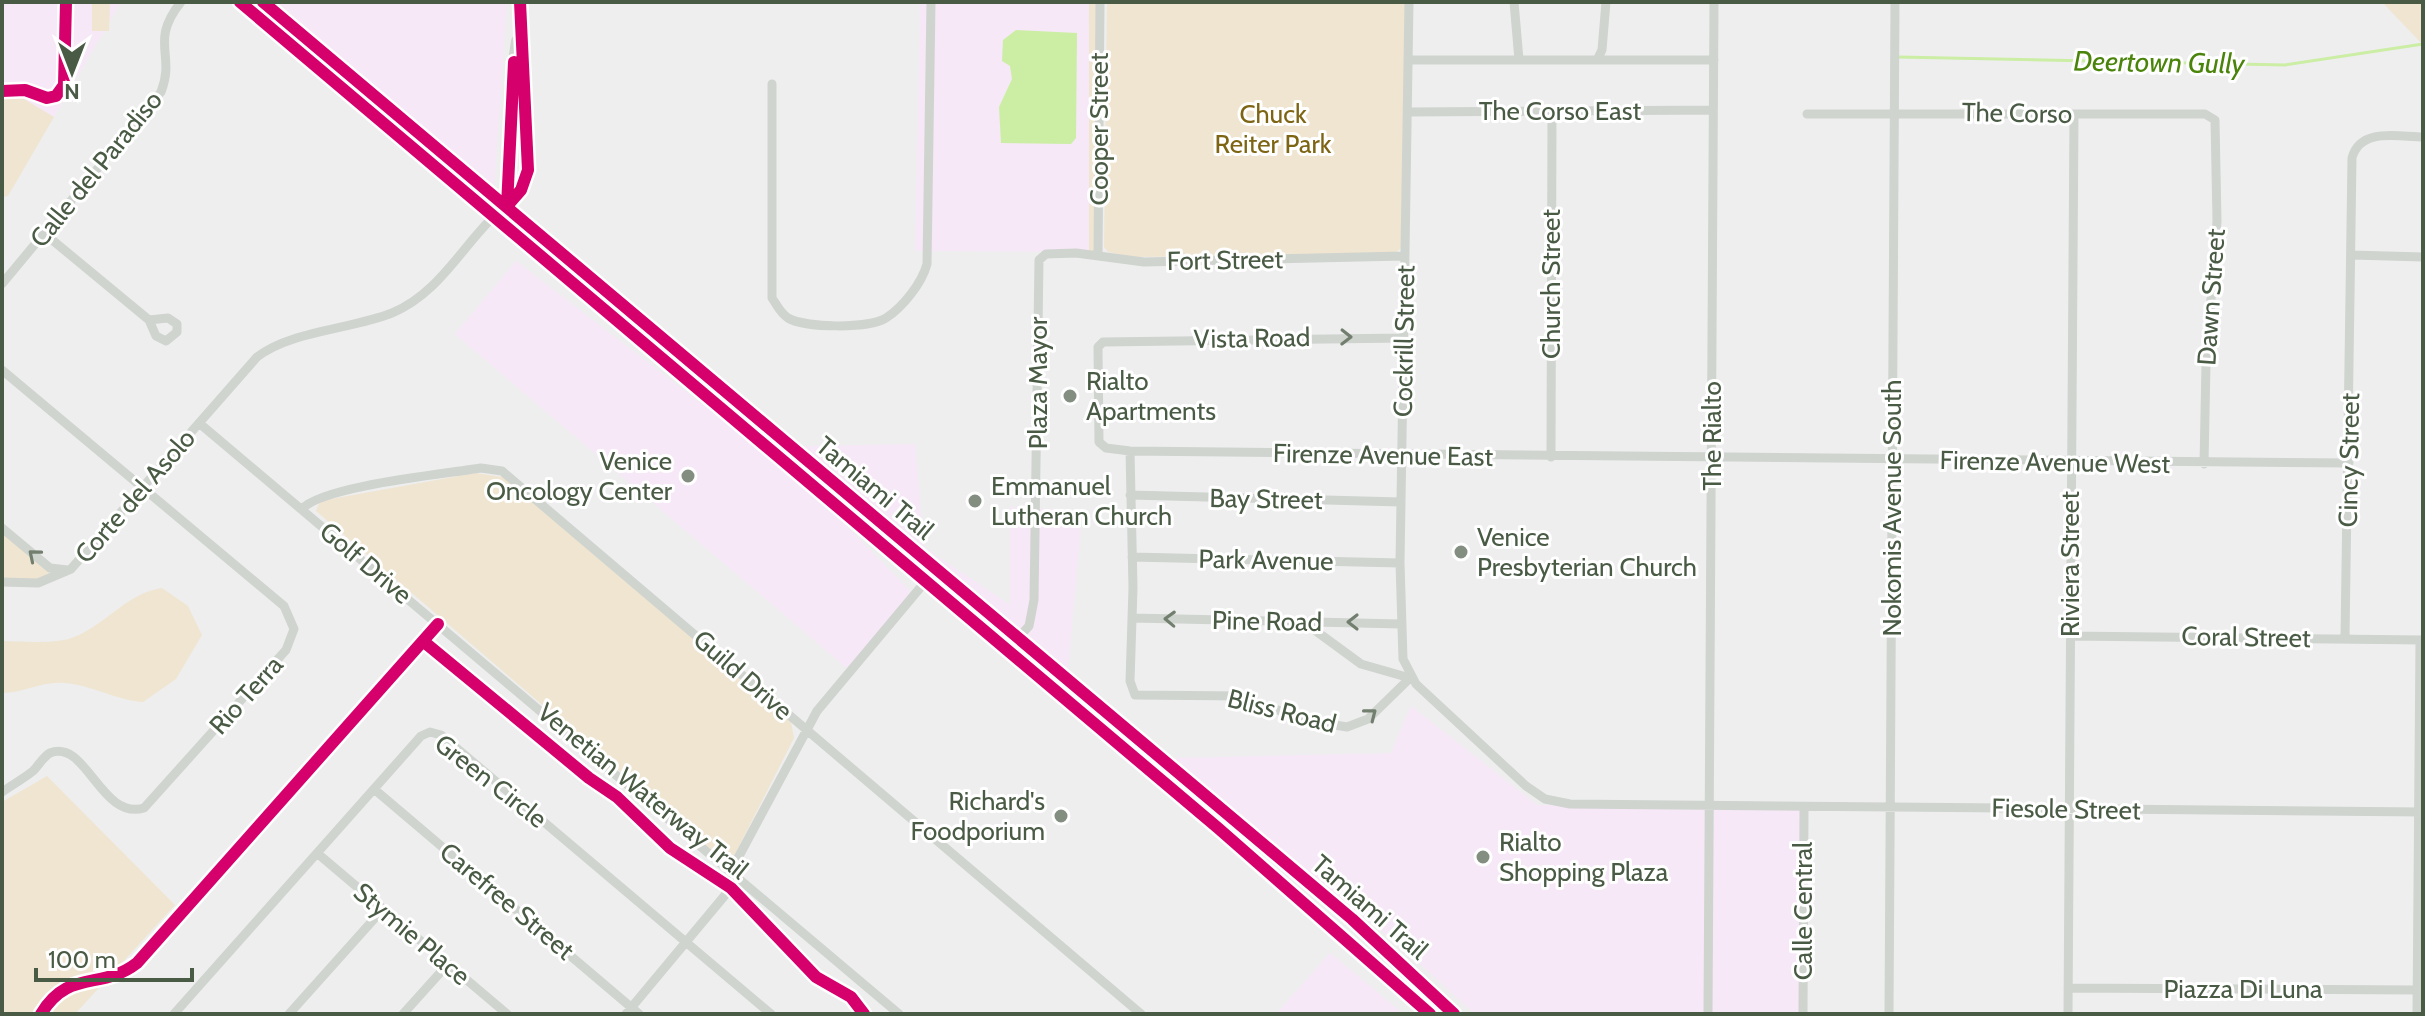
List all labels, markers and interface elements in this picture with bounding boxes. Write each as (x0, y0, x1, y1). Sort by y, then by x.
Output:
north arrow (32, 32, 112, 112)
water label: Deertown Gully (2073, 44, 2246, 81)
street label: Cooper Street (1083, 52, 1115, 205)
text: N (64, 78, 80, 105)
street label: Calle del Paradiso (23, 84, 169, 254)
street label: The Corso East (1479, 95, 1641, 127)
street label: The Corso (1962, 96, 2072, 130)
park label: Chuck Reiter Park (1215, 98, 1332, 160)
street label: Church Street (1535, 209, 1567, 359)
street label: Dawn Street (2190, 227, 2232, 366)
street label: Fort Street (1167, 243, 1284, 277)
street label: Cockrill Street (1387, 264, 1421, 417)
street label: Plaza Mayor (1022, 316, 1054, 449)
street label: Vista Road (1193, 321, 1311, 355)
one-way arrow (1340, 328, 1353, 346)
place label: Rialto Apartments (1086, 365, 1216, 427)
street label: Nokomis Avenue South (1876, 380, 1908, 636)
street label: The Rialto (1696, 381, 1728, 491)
marker: Rialto Apartments (1061, 387, 1079, 405)
street label: Cincy Street (2332, 392, 2366, 528)
street label: Corte del Asolo (68, 422, 202, 570)
street label: Tamiami Trail (810, 430, 940, 546)
street label: Firenze Avenue East (1272, 437, 1494, 473)
street label: Firenze Avenue West (1939, 444, 2171, 480)
place label: Venice Oncology Center (486, 445, 673, 507)
marker: Venice Oncology Center (679, 467, 697, 485)
place label: Emmanuel Lutheran Church (991, 470, 1172, 532)
street label: Bay Street (1209, 482, 1323, 516)
street label: Riviera Street (2054, 491, 2086, 637)
marker: Emmanuel Lutheran Church (966, 492, 984, 510)
street label: Golf Drive (313, 515, 419, 611)
place label: Venice Presbyterian Church (1477, 521, 1697, 583)
street label: Park Avenue (1198, 543, 1334, 577)
marker: Venice Presbyterian Church (1452, 543, 1470, 561)
one-way arrow (29, 550, 44, 565)
street label: Pine Road (1212, 604, 1322, 638)
one-way arrow (1163, 610, 1176, 627)
one-way arrow (1346, 613, 1359, 631)
street label: Coral Street (2181, 620, 2311, 654)
street label: Guild Drive (687, 623, 799, 727)
street label: Rio Terra (202, 649, 290, 741)
street label: Bliss Road (1224, 682, 1340, 740)
street label: Venetian Waterway Trail (531, 696, 755, 886)
one-way arrow (1362, 709, 1377, 723)
street label: Green Circle (429, 727, 553, 835)
place label: Richard's Foodporium (911, 785, 1045, 847)
street label: Fiesole Street (1991, 792, 2141, 826)
marker: Richard's Foodporium (1052, 807, 1070, 825)
place label: Rialto Shopping Plaza (1499, 826, 1669, 888)
street label: Carefree Street (433, 836, 581, 967)
street label: Calle Central (1787, 842, 1819, 980)
street label: Tamiami Trail (1305, 848, 1435, 966)
marker: Rialto Shopping Plaza (1474, 848, 1492, 866)
street label: Stymie Place (347, 876, 477, 992)
scale bar (36, 932, 192, 982)
text: 100 m (48, 945, 116, 974)
street label: Piazza Di Luna (2163, 973, 2323, 1005)

